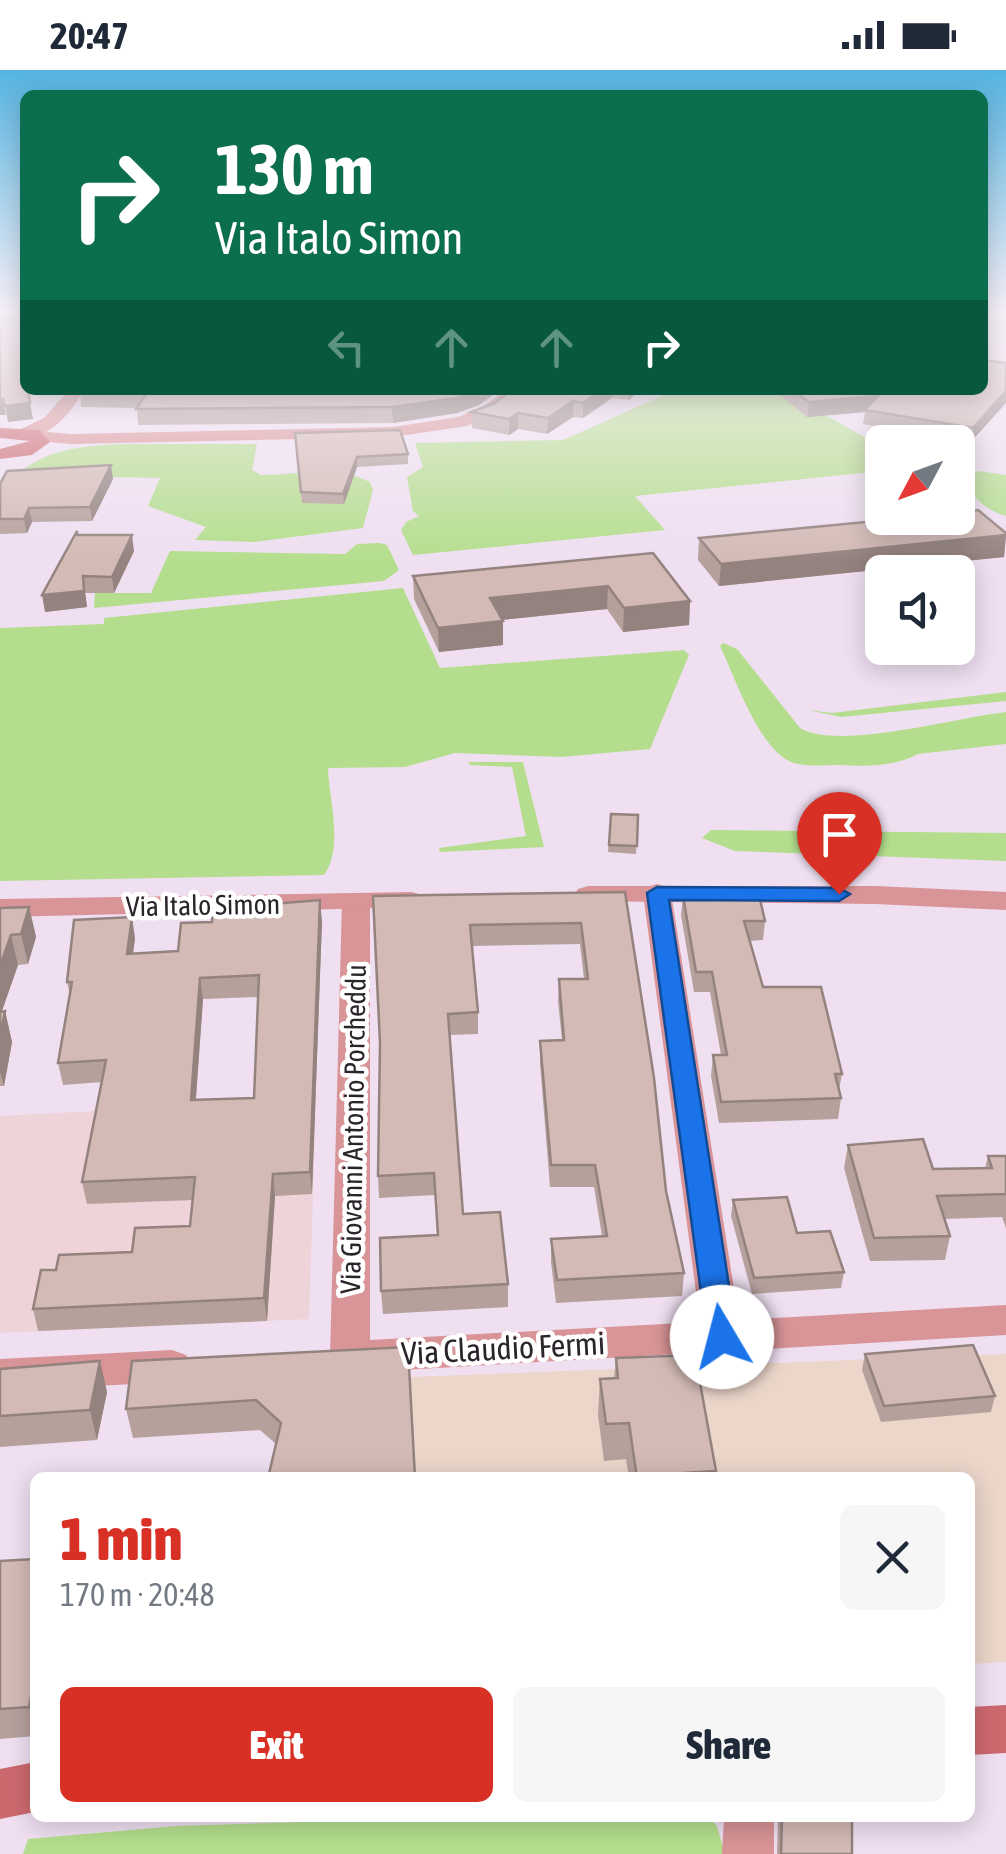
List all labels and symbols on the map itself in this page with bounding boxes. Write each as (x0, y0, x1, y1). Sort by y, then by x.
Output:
north arrow (865, 425, 975, 535)
pin (797, 792, 882, 895)
street label: Via Italo Simon (125, 888, 281, 922)
street label: Via Giovanni Antonio Porcheddu (334, 964, 372, 1294)
position arrow (670, 1285, 774, 1389)
street label: Via Claudio Fermi (400, 1324, 606, 1372)

